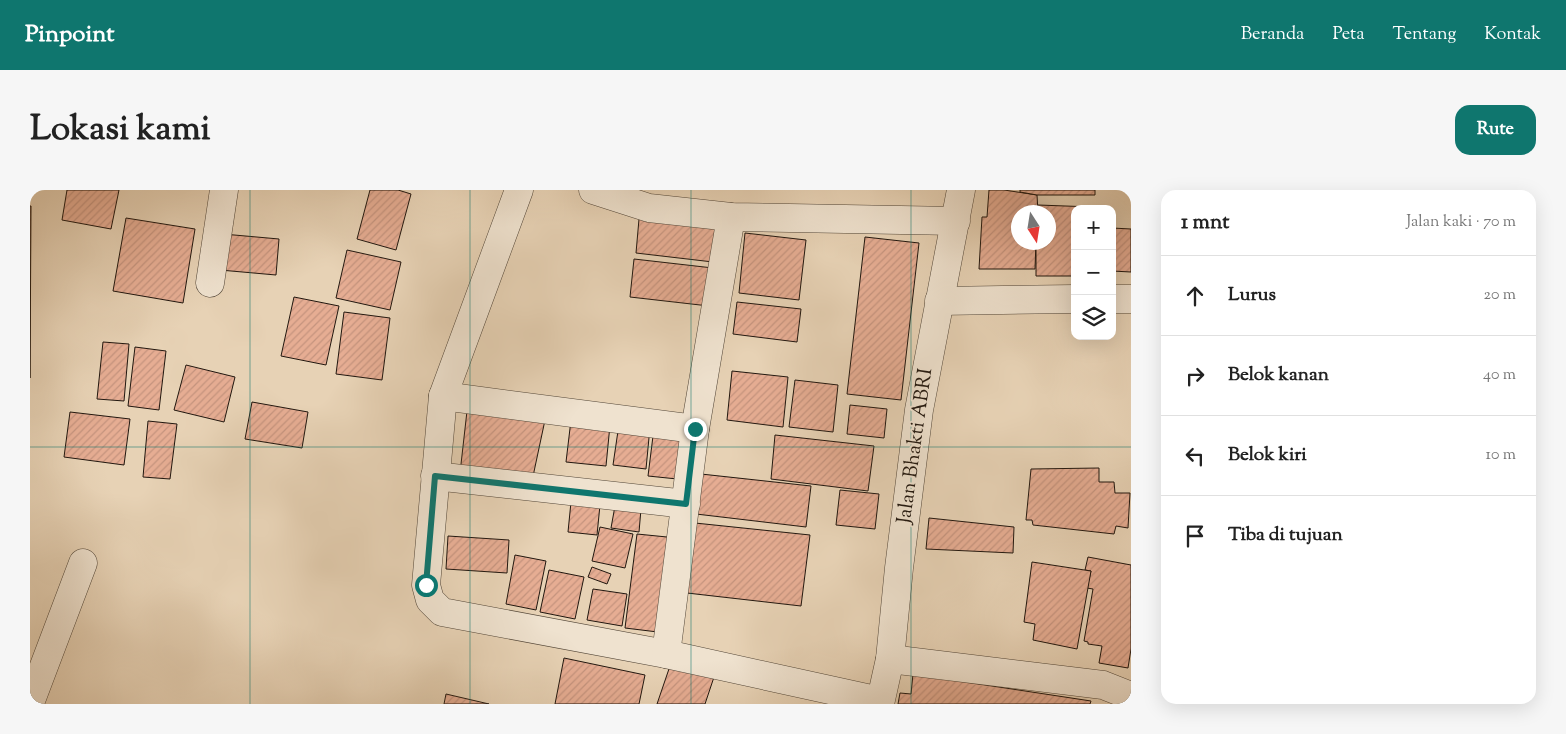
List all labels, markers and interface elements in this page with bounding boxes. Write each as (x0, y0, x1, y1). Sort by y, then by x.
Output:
text: Pinpoint (25, 18, 114, 52)
text: Beranda (1241, 22, 1304, 48)
text: Peta (1332, 22, 1365, 48)
text: Tentang (1393, 22, 1456, 48)
text: Kontak (1484, 22, 1541, 48)
text: Lokasi kami (30, 105, 211, 156)
button: Rute (1455, 105, 1536, 155)
north arrow (1011, 205, 1056, 250)
map controls (1071, 205, 1116, 340)
button: + (1071, 205, 1116, 250)
text: 1 mnt (1181, 208, 1229, 238)
text: Jalan kaki · 70 m (1406, 211, 1516, 234)
button: − (1071, 250, 1116, 295)
icon: ahead (1181, 282, 1209, 310)
text: Lurus (1228, 282, 1276, 309)
text: 20 m (1483, 284, 1516, 307)
button: layers (1071, 295, 1116, 340)
icon: right (1181, 362, 1209, 390)
text: Belok kanan (1228, 362, 1329, 389)
text: 40 m (1483, 364, 1516, 387)
street label: Jalan Bhakti ABRI (891, 366, 941, 527)
route end (684, 418, 707, 441)
icon: left (1181, 442, 1209, 470)
text: Belok kiri (1228, 442, 1307, 469)
text: 10 m (1486, 444, 1516, 467)
icon: arrive (1181, 522, 1209, 550)
text: Tiba di tujuan (1228, 522, 1343, 549)
route start (415, 574, 438, 597)

